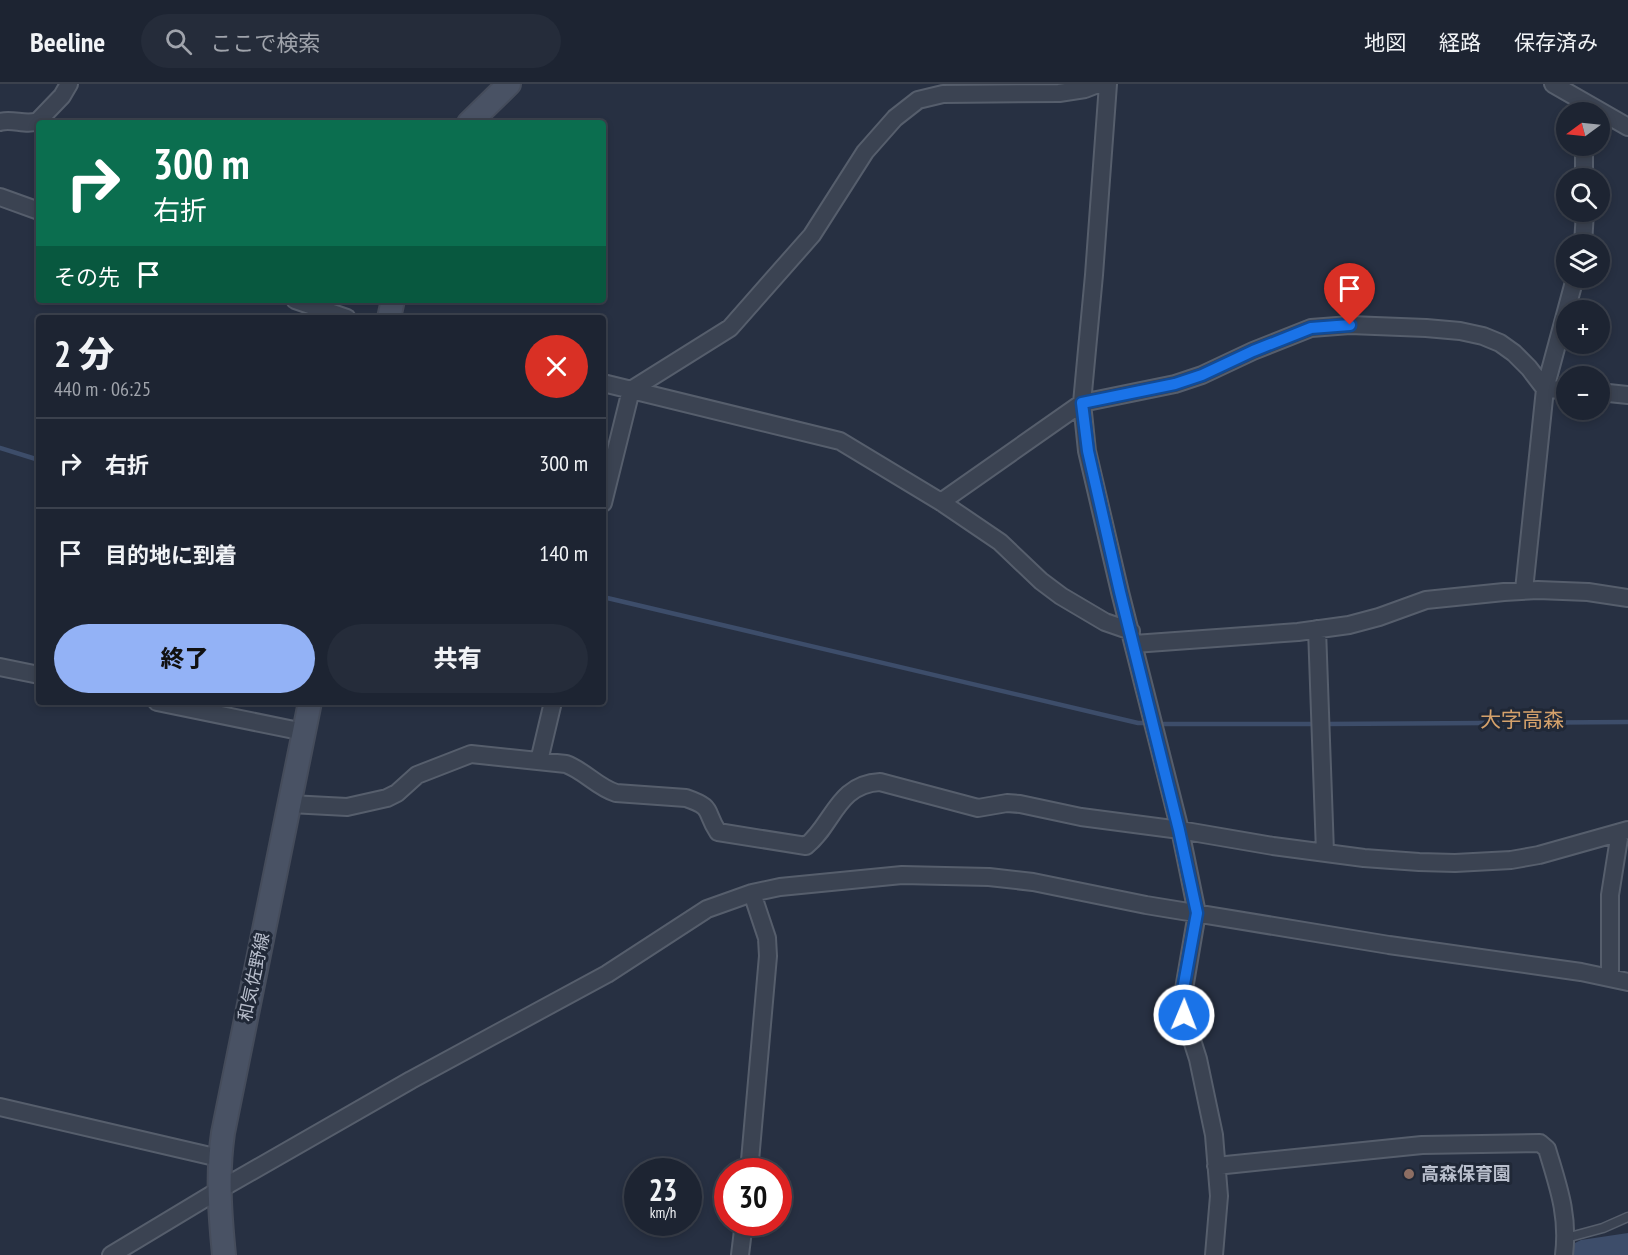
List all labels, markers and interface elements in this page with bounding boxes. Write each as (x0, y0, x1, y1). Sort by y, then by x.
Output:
search box (141, 14, 561, 68)
text: Beeline (30, 23, 105, 60)
icon: search (162, 25, 195, 58)
text: ここで検索 (210, 29, 320, 57)
text: 地図 (1364, 29, 1406, 56)
text: 経路 (1439, 29, 1481, 56)
text: 保存済み (1514, 29, 1598, 56)
north arrow (1556, 102, 1610, 156)
map controls (1556, 102, 1610, 420)
text: 300 m (153, 136, 250, 191)
icon: right (54, 144, 132, 222)
button: search (1556, 168, 1610, 222)
text: 右折 (153, 193, 207, 227)
button: layers (1556, 234, 1610, 288)
icon: arrive (132, 258, 165, 291)
text: その先 (54, 263, 120, 291)
pin (1324, 263, 1375, 325)
icon: arrive (1333, 272, 1366, 305)
button: + (1556, 300, 1610, 354)
text: 2 分 (54, 330, 115, 377)
button: close (525, 335, 588, 398)
button: − (1556, 366, 1610, 420)
text: 440 m · 06:25 (54, 376, 151, 402)
icon: right (54, 447, 87, 480)
text: 300 m (539, 449, 588, 477)
text: 右折 (105, 451, 149, 479)
icon: arrive (54, 537, 87, 570)
text: 140 m (539, 539, 588, 567)
text: 目的地に到着 (105, 541, 237, 569)
button: 終了 (54, 624, 315, 693)
button: 共有 (327, 624, 588, 693)
district label: 大字高森 (1480, 706, 1564, 733)
street label: 和気佐野線 (233, 930, 274, 1023)
position arrow (1152, 983, 1216, 1047)
speed limit sign: 30 (714, 1158, 792, 1236)
place label: 高森保育園 (1421, 1162, 1511, 1185)
marker: 高森保育園 (1402, 1167, 1416, 1181)
text: 23 (649, 1170, 677, 1209)
text: km/h (650, 1203, 676, 1222)

